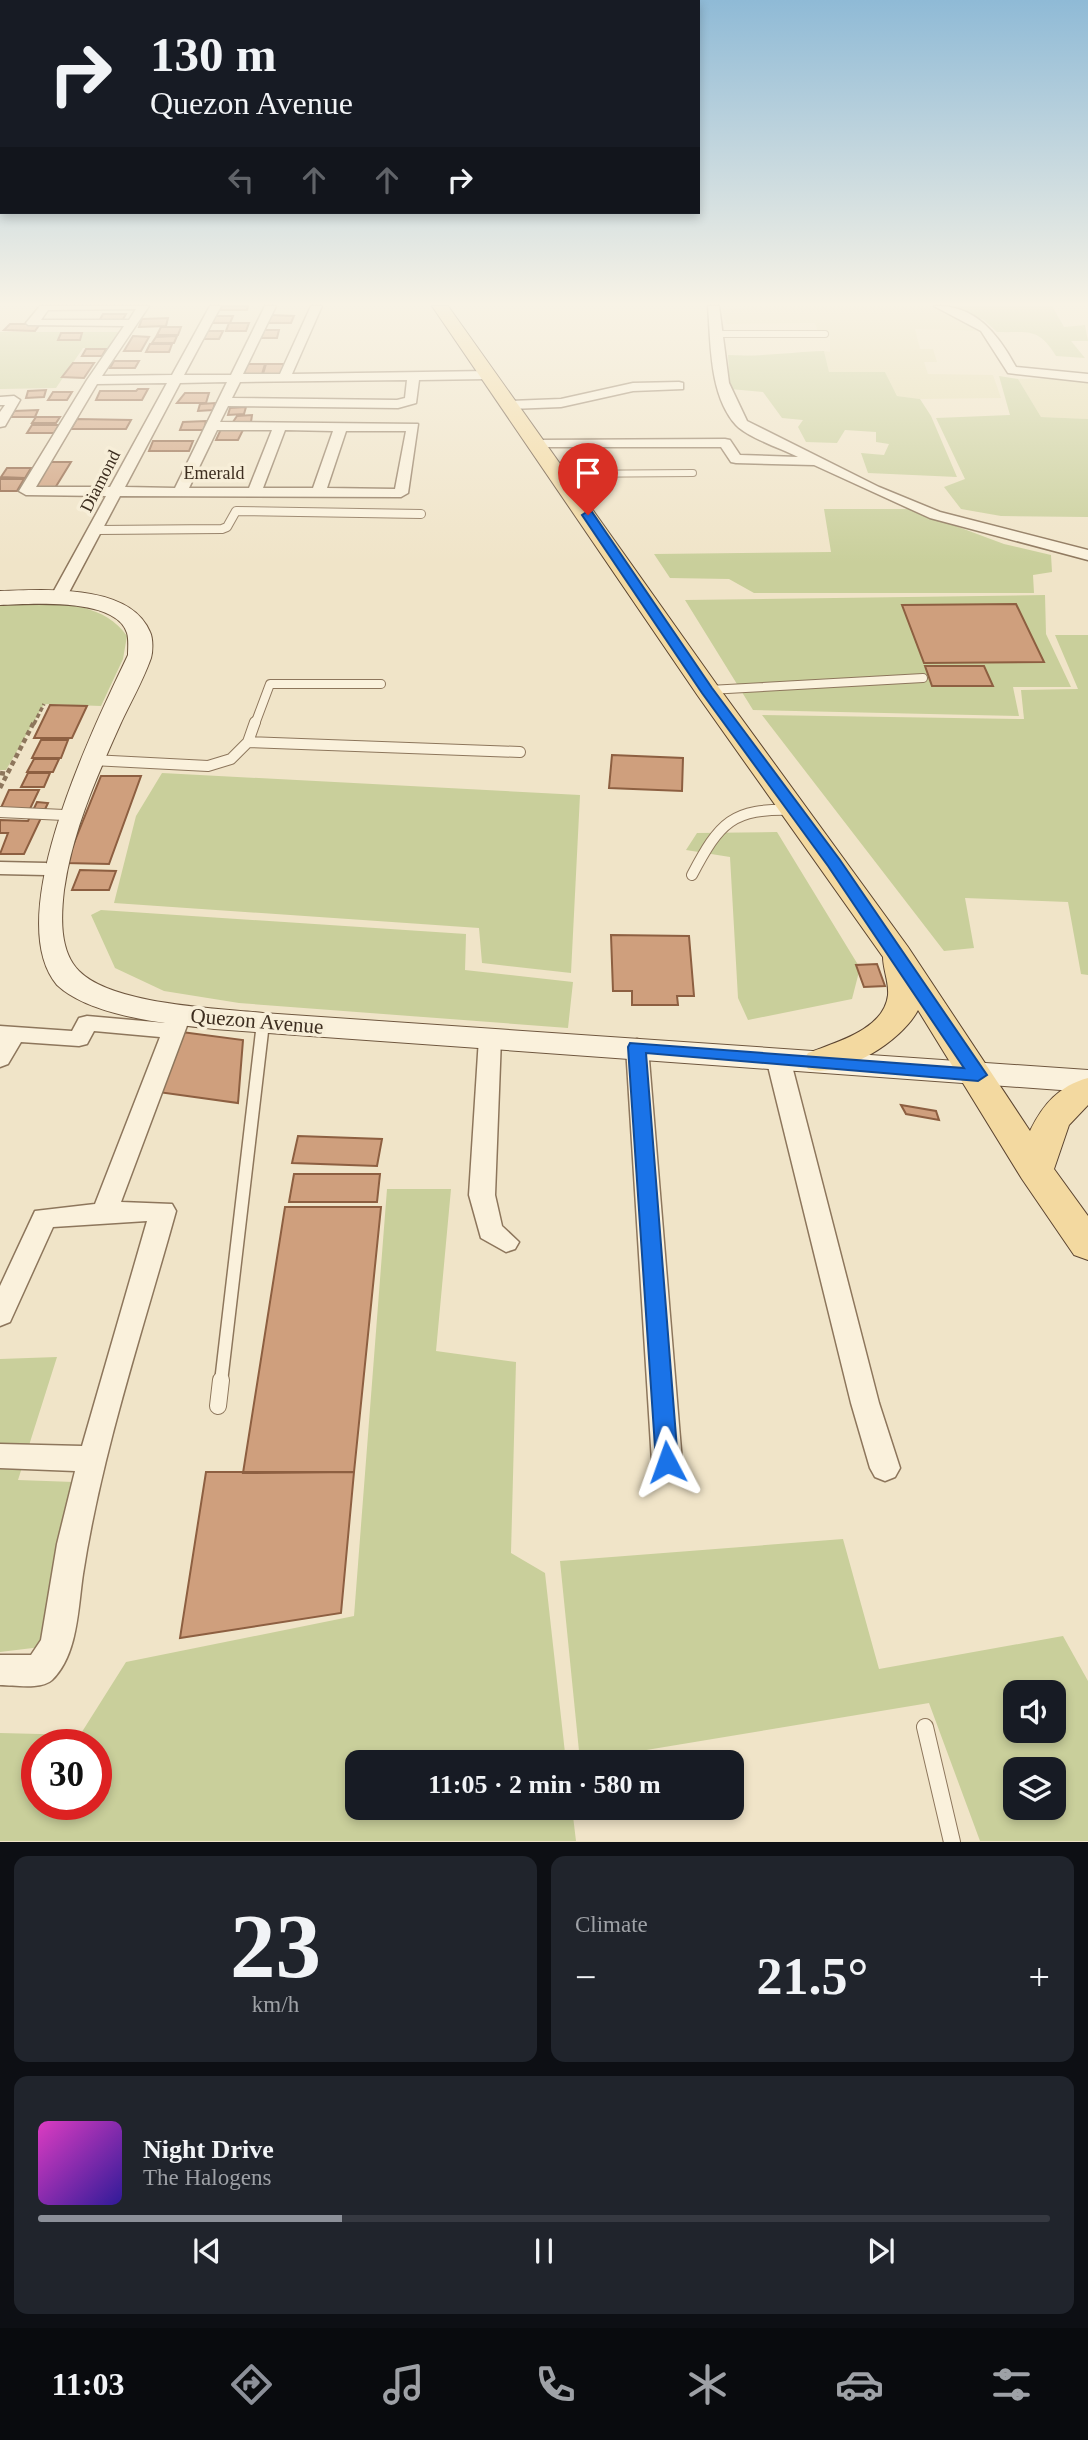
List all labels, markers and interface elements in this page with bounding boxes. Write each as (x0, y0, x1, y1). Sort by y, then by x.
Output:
text: 130 m (150, 27, 277, 82)
icon: right (35, 28, 126, 119)
text: Quezon Avenue (150, 85, 353, 121)
icon: left (222, 161, 260, 199)
icon: ahead (295, 161, 333, 199)
icon: ahead (368, 161, 406, 199)
icon: right (441, 161, 479, 199)
pin (558, 443, 618, 515)
street label: Diamond (76, 447, 124, 515)
icon: arrive (569, 454, 607, 492)
street label: Emerald (184, 463, 244, 483)
street label: Quezon Avenue (190, 1003, 324, 1039)
position arrow (630, 1425, 704, 1499)
map controls (1003, 1680, 1066, 1820)
button: sound (1003, 1680, 1066, 1743)
speed limit sign: 30 (21, 1729, 112, 1820)
button: layers (1003, 1757, 1066, 1820)
text: 11:05 · 2 min · 580 m (428, 1770, 661, 1799)
text: 23 (230, 1896, 321, 1997)
text: Climate (575, 1912, 648, 1937)
text: 21.5° (757, 1948, 868, 2005)
text: − (575, 1956, 596, 1998)
text: + (1029, 1956, 1050, 1998)
text: km/h (252, 1992, 299, 2017)
text: Night Drive (143, 2135, 274, 2164)
text: The Halogens (143, 2165, 271, 2190)
icon: previous (188, 2232, 226, 2270)
icon: pause (525, 2232, 563, 2270)
icon: next (862, 2232, 900, 2270)
icon: directions (227, 2360, 276, 2409)
icon: music (379, 2360, 428, 2409)
icon: phone (531, 2360, 580, 2409)
icon: climate (683, 2360, 732, 2409)
icon: car (835, 2360, 884, 2409)
icon: filters (987, 2360, 1036, 2409)
text: 11:03 (52, 2366, 124, 2402)

